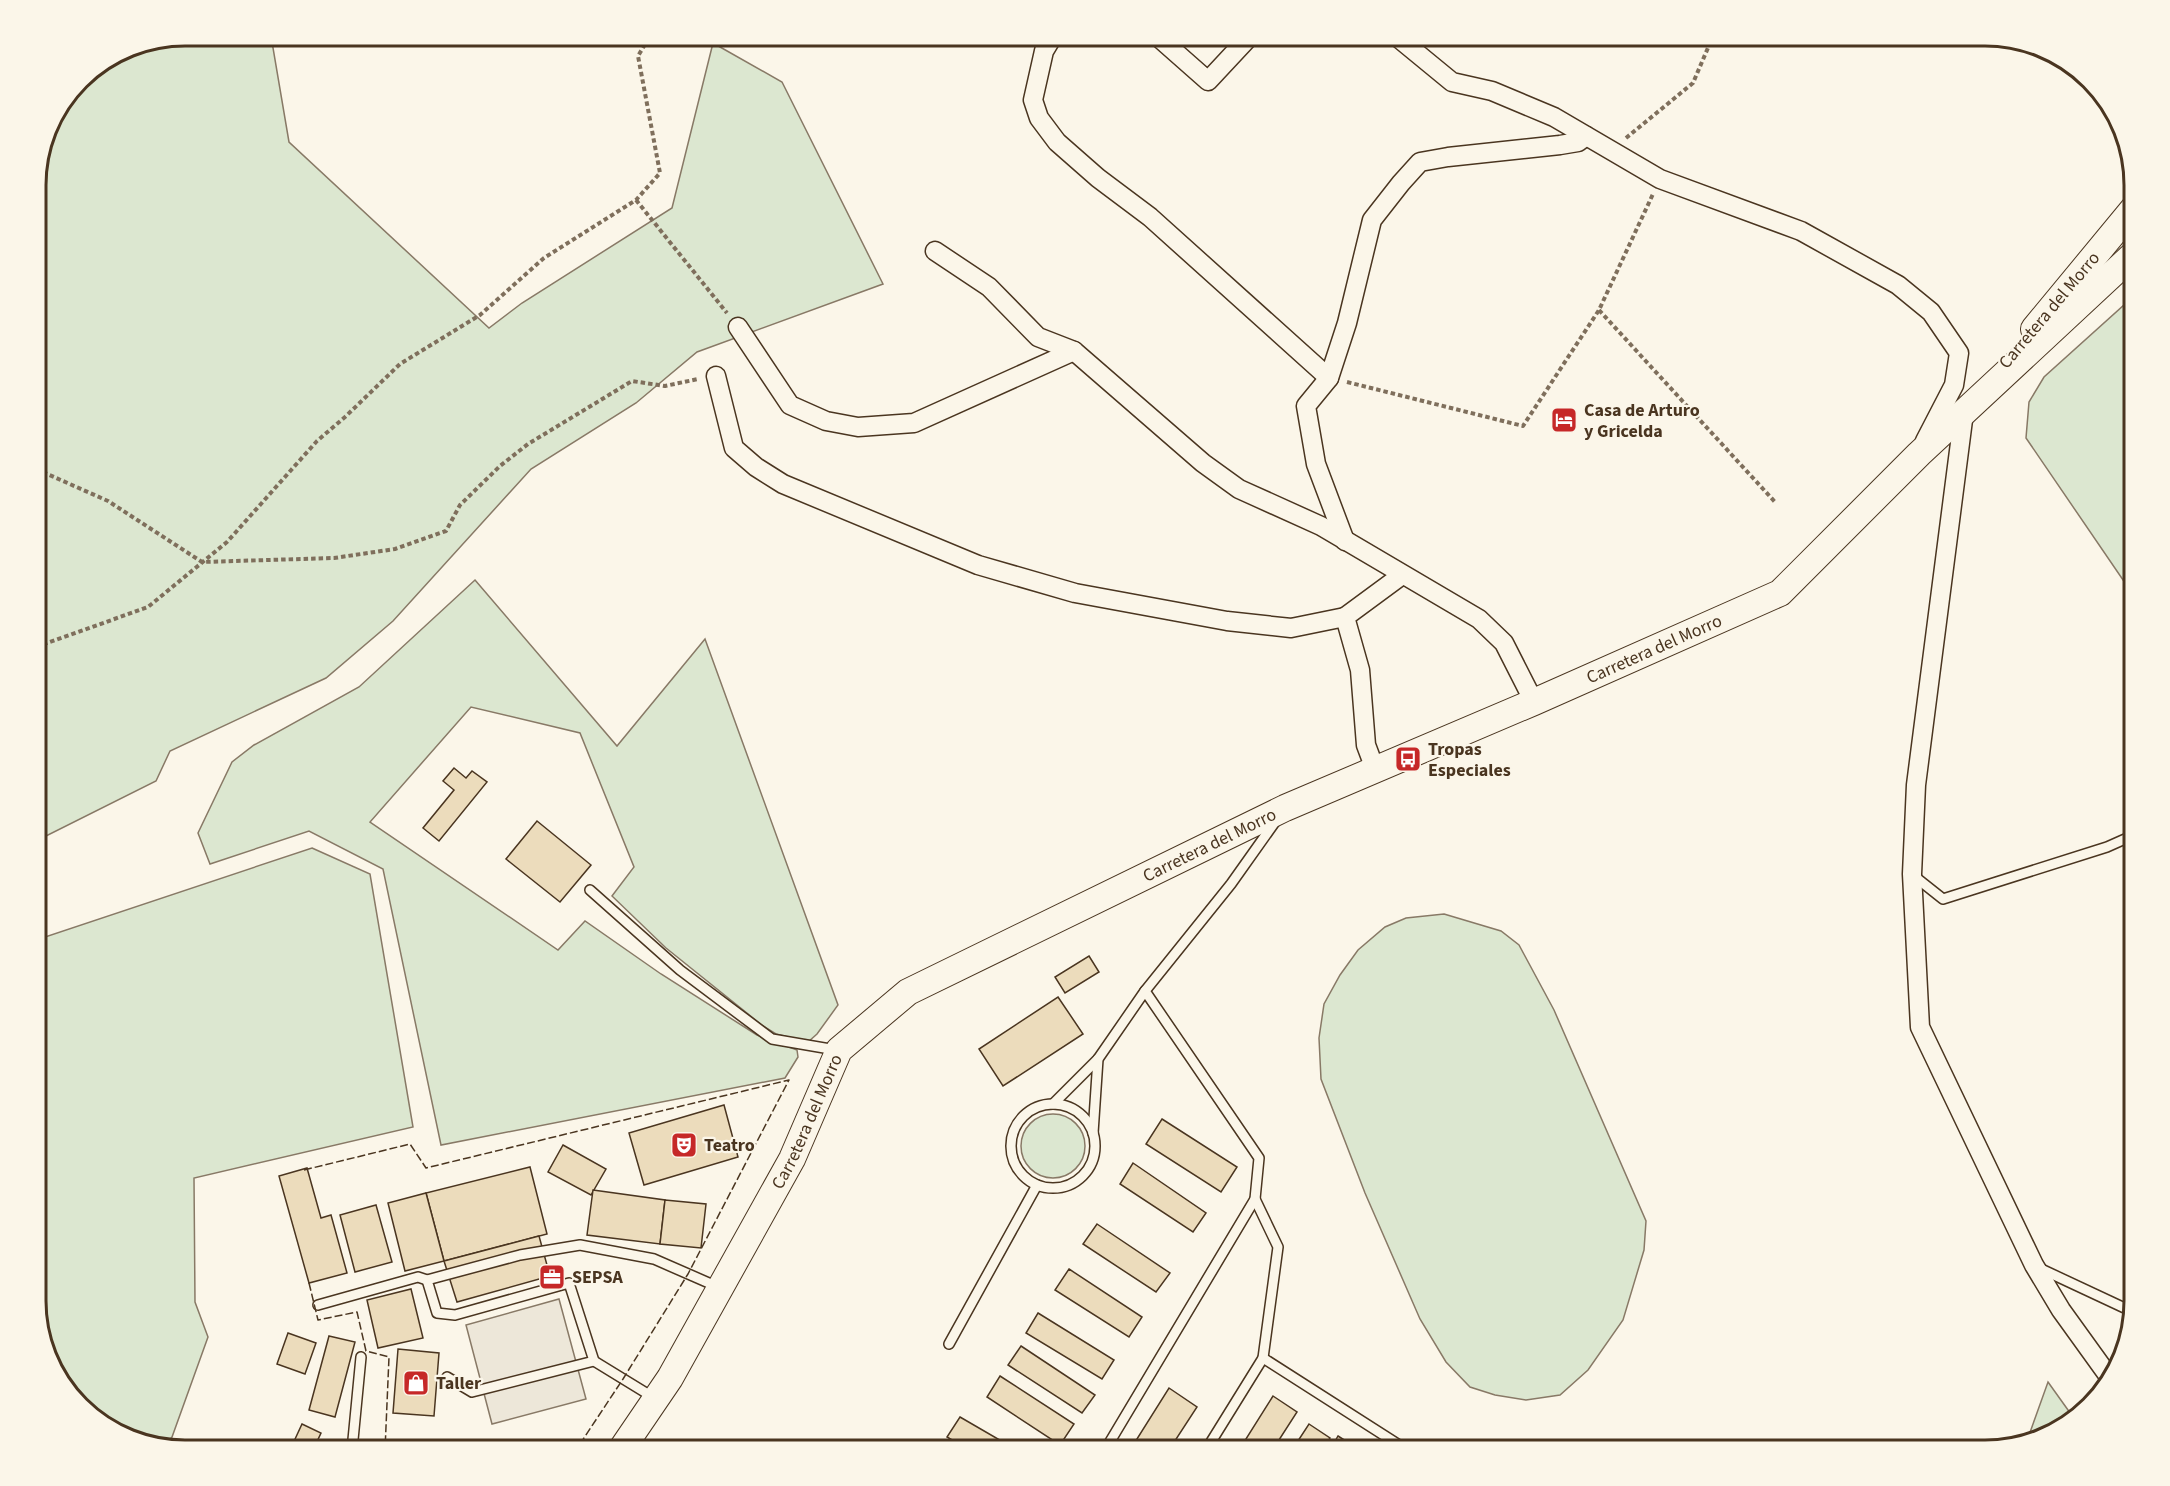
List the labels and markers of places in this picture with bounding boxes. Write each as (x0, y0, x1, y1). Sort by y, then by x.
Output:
place label: Casa de Arturo y Gricelda (1584, 398, 1700, 444)
hotel icon: Casa de Arturo y Gricelda (1549, 405, 1579, 435)
place label: Tropas Especiales (1428, 737, 1511, 783)
bus stop icon: Tropas Especiales (1393, 744, 1423, 774)
theatre icon: Teatro (669, 1130, 699, 1160)
place label: Teatro (704, 1133, 755, 1158)
office icon: SEPSA (537, 1262, 567, 1292)
place label: SEPSA (572, 1265, 623, 1290)
shop icon: Taller (401, 1368, 431, 1398)
place label: Taller (436, 1371, 482, 1396)

